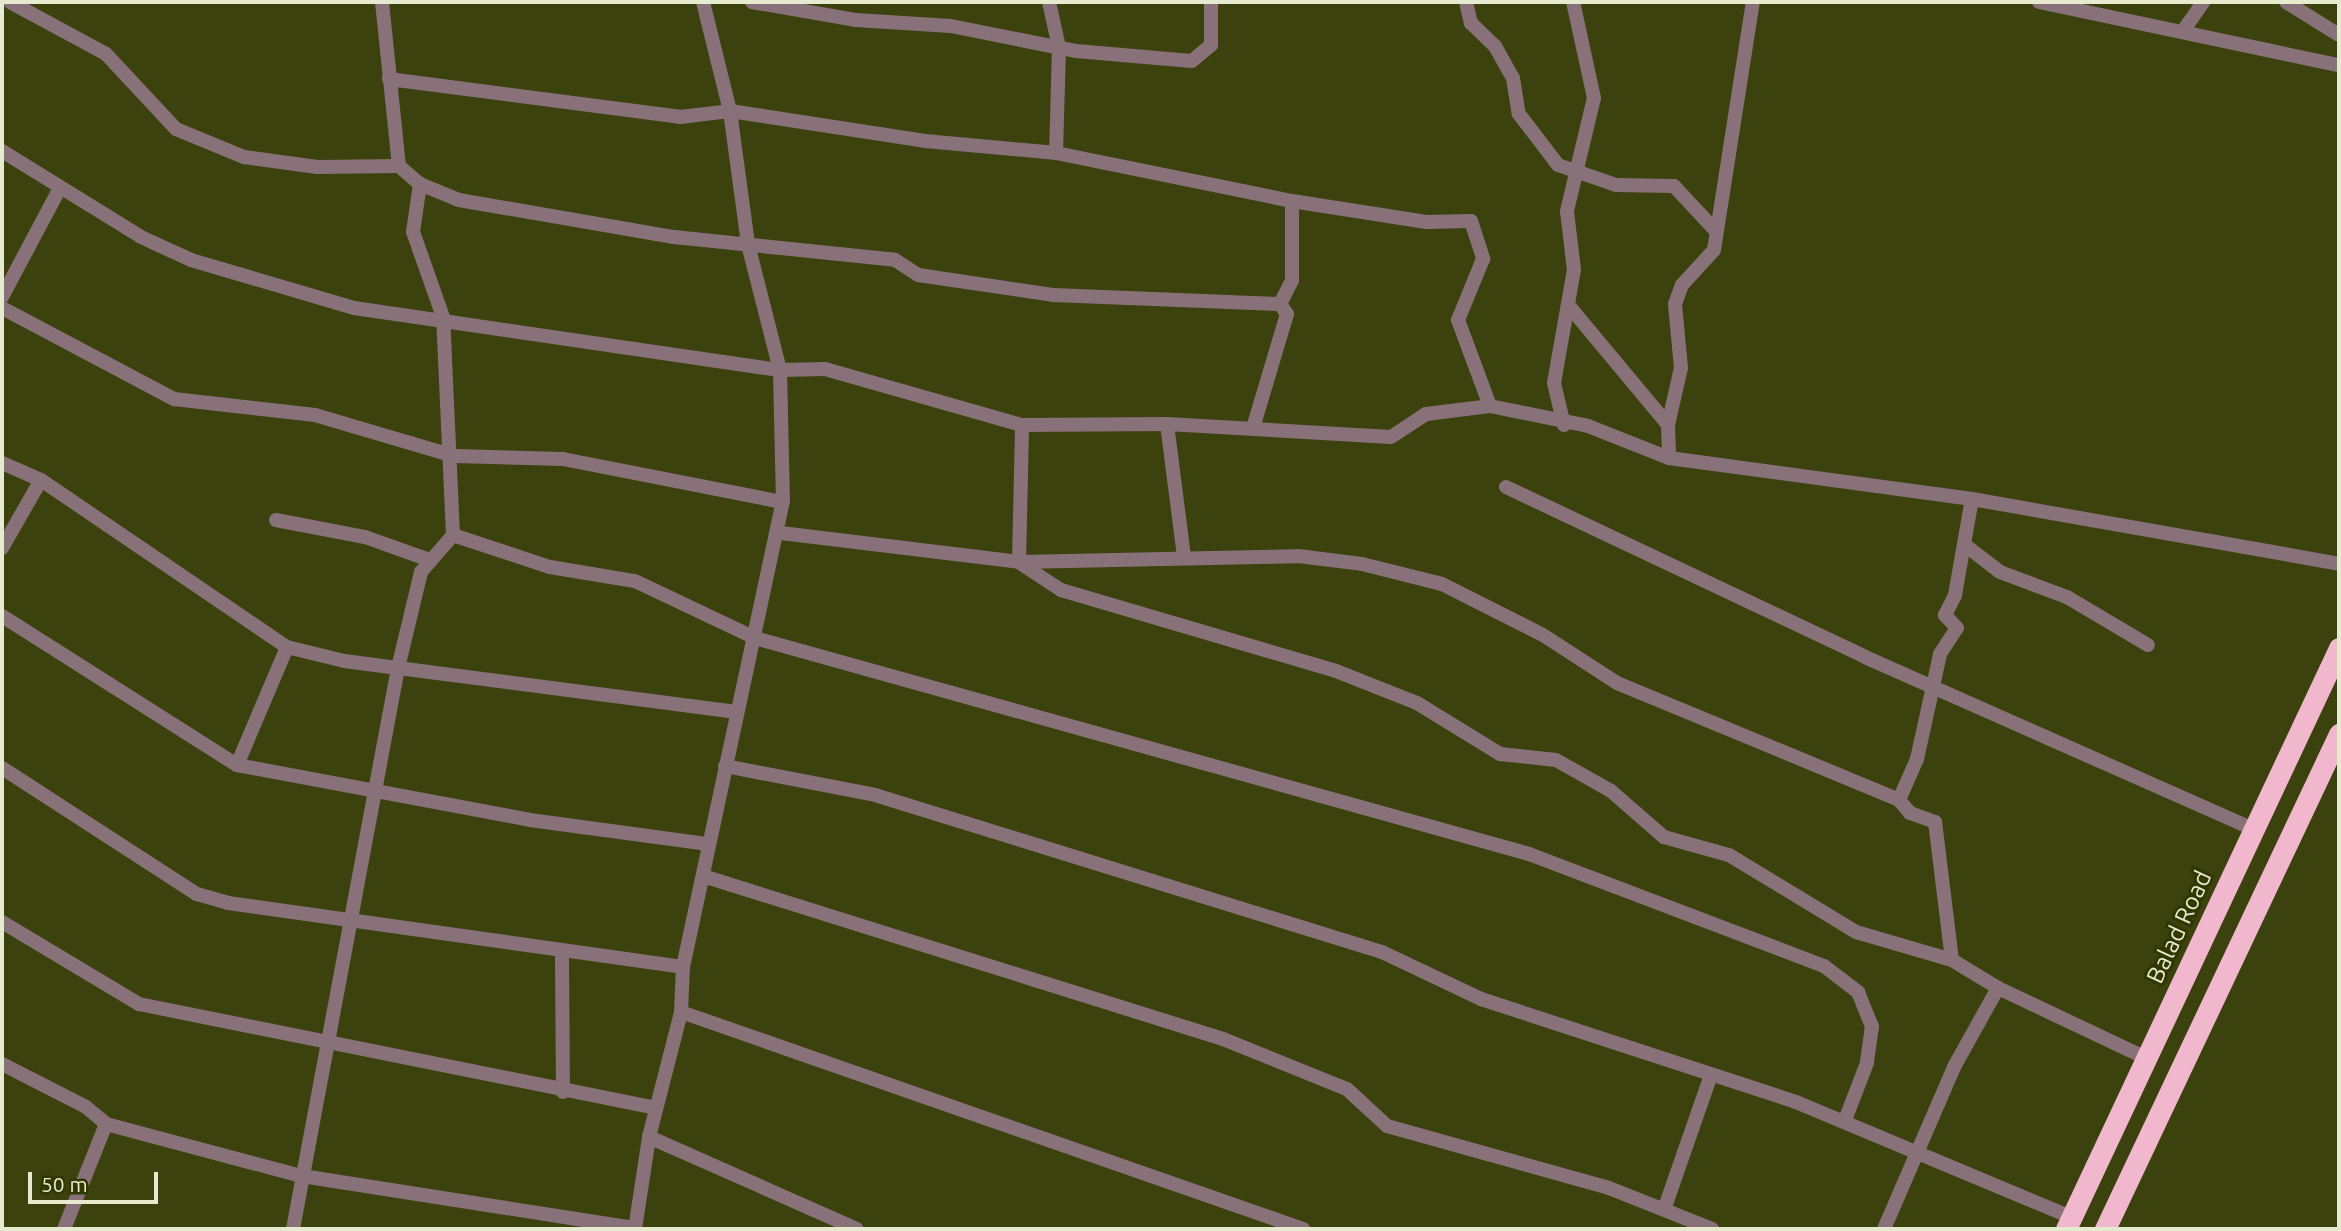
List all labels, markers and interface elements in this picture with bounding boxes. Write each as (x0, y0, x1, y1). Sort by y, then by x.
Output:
street label: Balad Road (2140, 866, 2218, 988)
scale bar (32, 1158, 161, 1202)
text: 50 m (41, 1172, 88, 1196)

